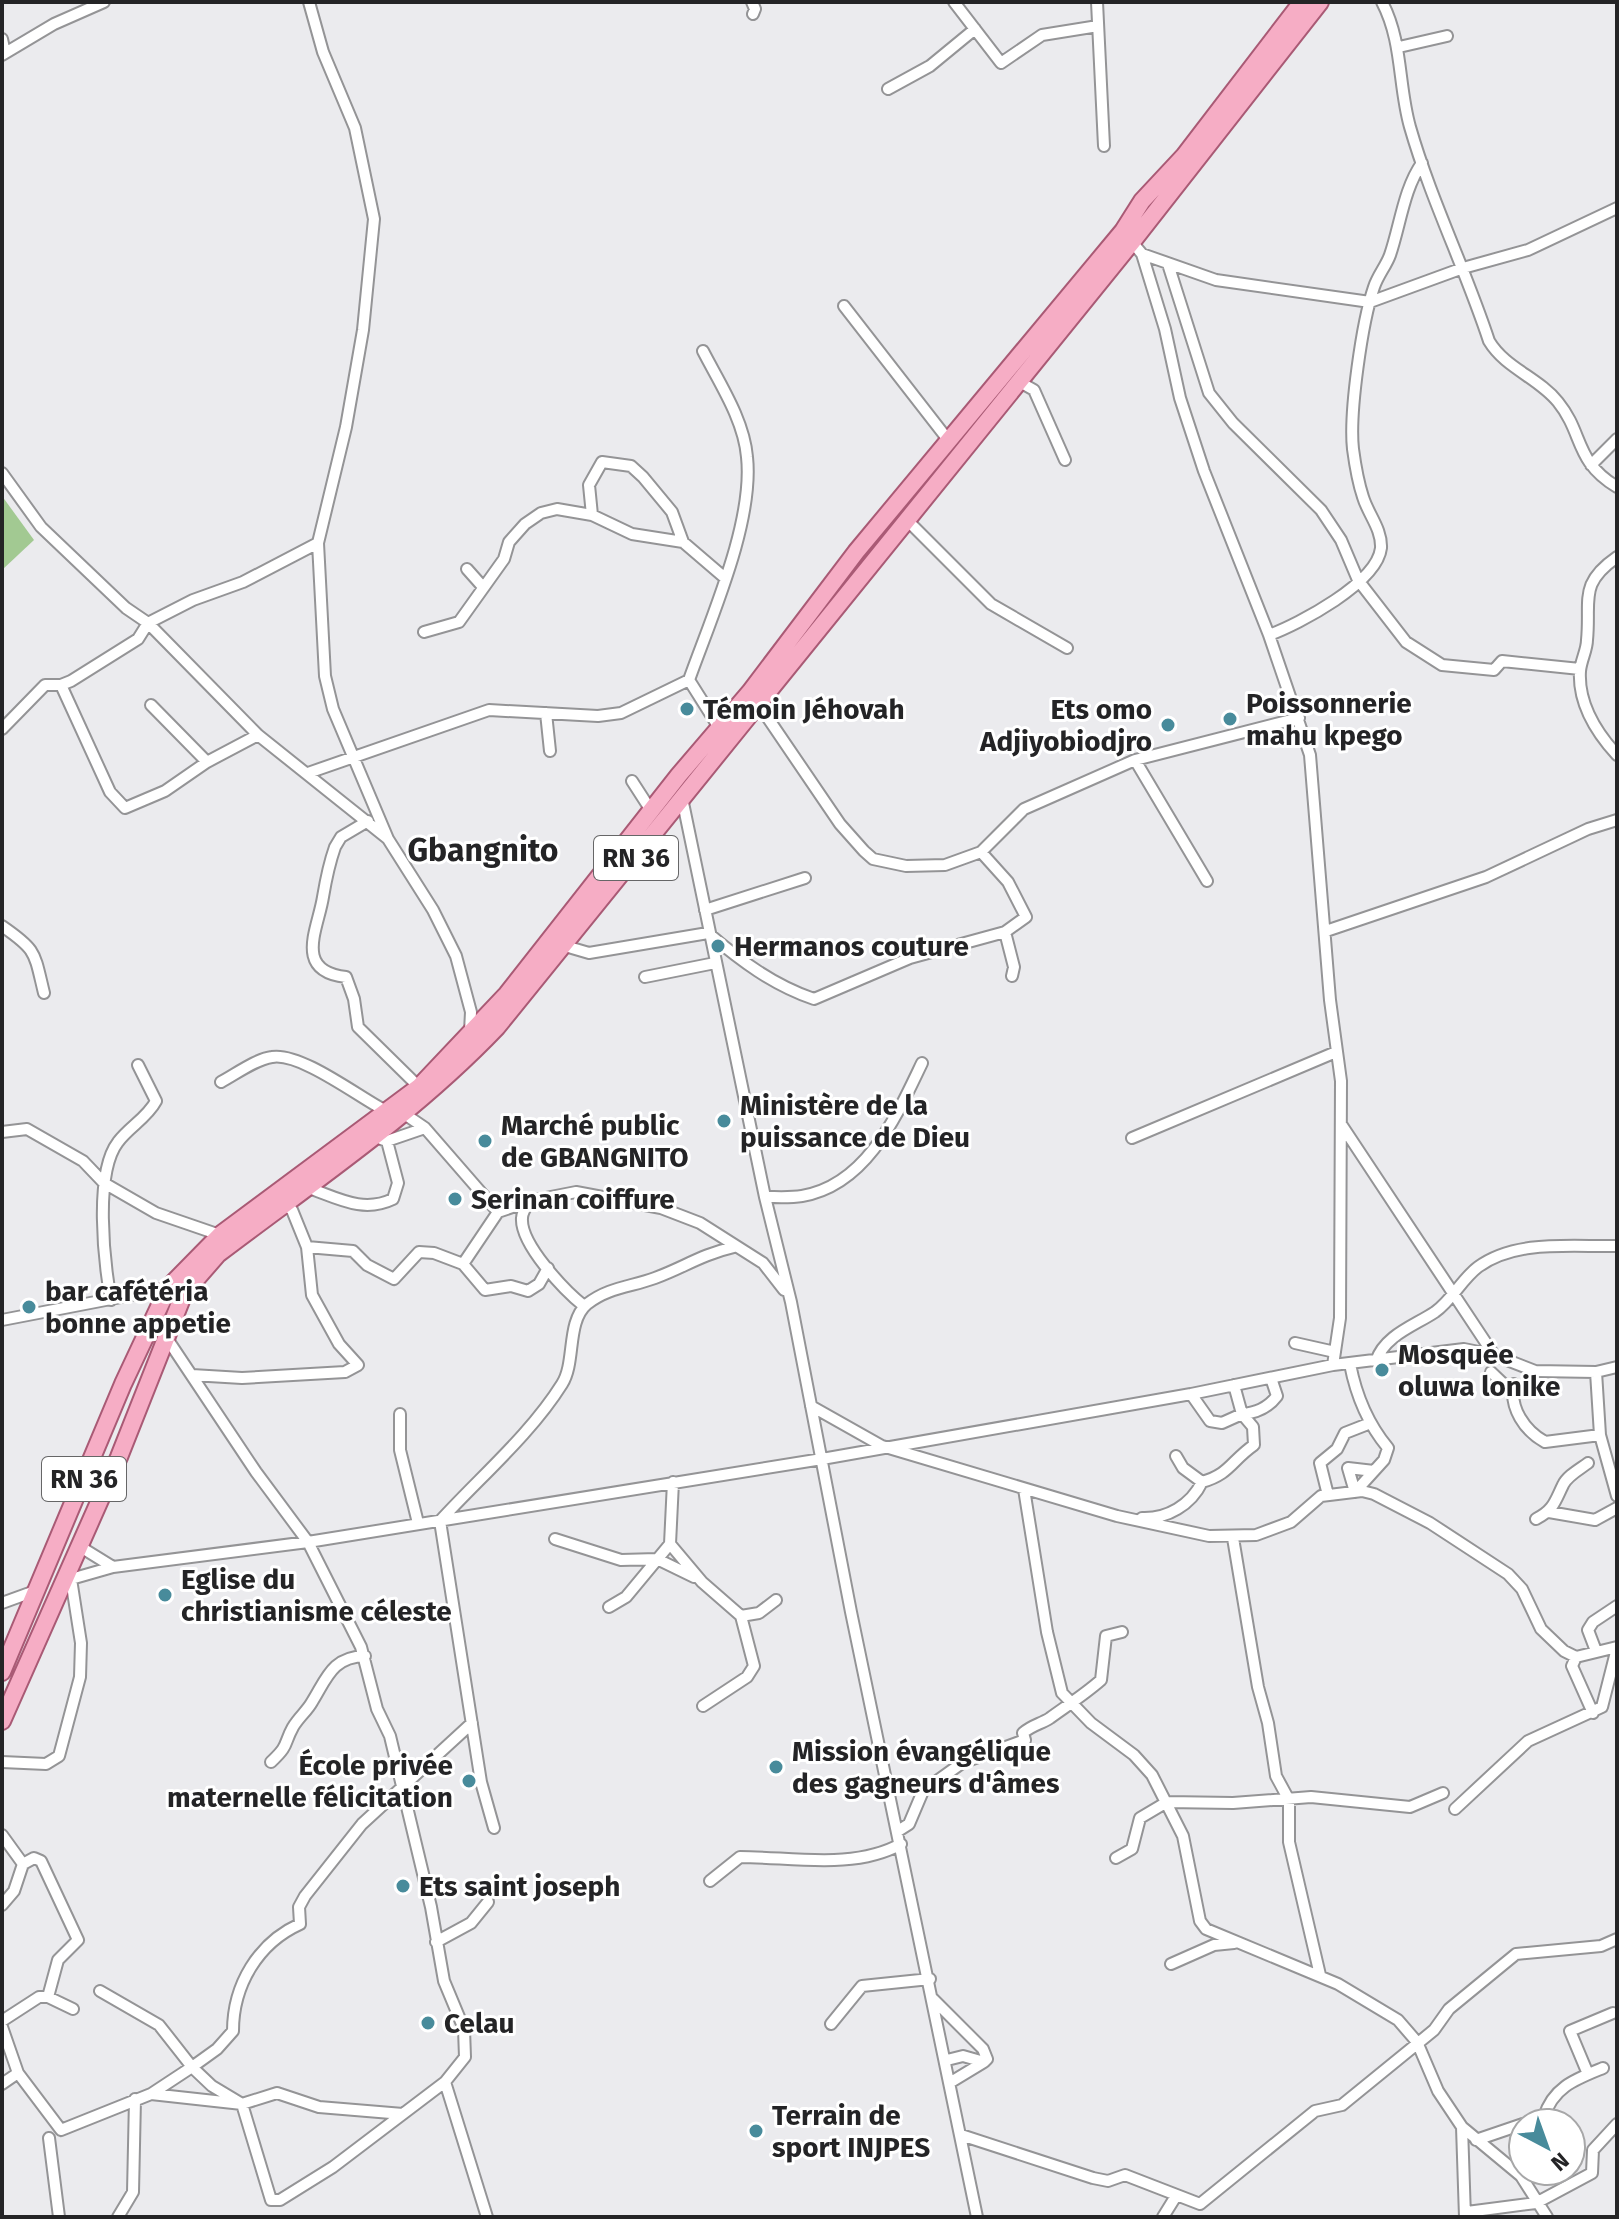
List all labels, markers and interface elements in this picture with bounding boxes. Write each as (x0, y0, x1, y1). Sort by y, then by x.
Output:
place label: Poissonnerie mahu kpego (1246, 687, 1412, 752)
place label: Témoin Jéhovah (703, 693, 905, 726)
place label: Ets omo Adjiyobiodjro (979, 693, 1152, 758)
marker: Témoin Jéhovah (678, 700, 696, 718)
marker: Poissonnerie mahu kpego (1221, 710, 1239, 728)
marker: Ets omo Adjiyobiodjro (1159, 716, 1177, 734)
district label: Gbangnito (407, 831, 559, 869)
road number: RN 36 (594, 836, 678, 880)
place label: Hermanos couture (734, 930, 969, 963)
marker: Hermanos couture (709, 937, 727, 955)
place label: Ministère de la puissance de Dieu (740, 1089, 970, 1154)
place label: Marché public de GBANGNITO (501, 1109, 689, 1174)
marker: Ministère de la puissance de Dieu (715, 1112, 733, 1130)
marker: Marché public de GBANGNITO (476, 1132, 494, 1150)
place label: Serinan coiffure (471, 1183, 675, 1216)
marker: Serinan coiffure (446, 1190, 464, 1208)
place label: bar cafétéria bonne appetie (45, 1275, 231, 1340)
marker: bar cafétéria bonne appetie (20, 1298, 38, 1316)
place label: Mosquée oluwa lonike (1398, 1338, 1560, 1403)
marker: Mosquée oluwa lonike (1373, 1361, 1391, 1379)
road number: RN 36 (42, 1457, 126, 1501)
place label: Eglise du christianisme céleste (181, 1563, 452, 1628)
marker: Eglise du christianisme céleste (156, 1586, 174, 1604)
place label: Mission évangélique des gagneurs d'âmes (792, 1735, 1059, 1800)
place label: École privée maternelle félicitation (167, 1748, 453, 1814)
marker: Mission évangélique des gagneurs d'âmes (767, 1758, 785, 1776)
marker: École privée maternelle félicitation (460, 1772, 478, 1790)
place label: Ets saint joseph (419, 1870, 620, 1903)
marker: Ets saint joseph (394, 1877, 412, 1895)
place label: Celau (444, 2007, 515, 2040)
marker: Celau (419, 2014, 437, 2032)
place label: Terrain de sport INJPES (772, 2099, 930, 2164)
north arrow (1507, 2107, 1587, 2187)
marker: Terrain de sport INJPES (747, 2122, 765, 2140)
text: N (1545, 2147, 1574, 2177)

